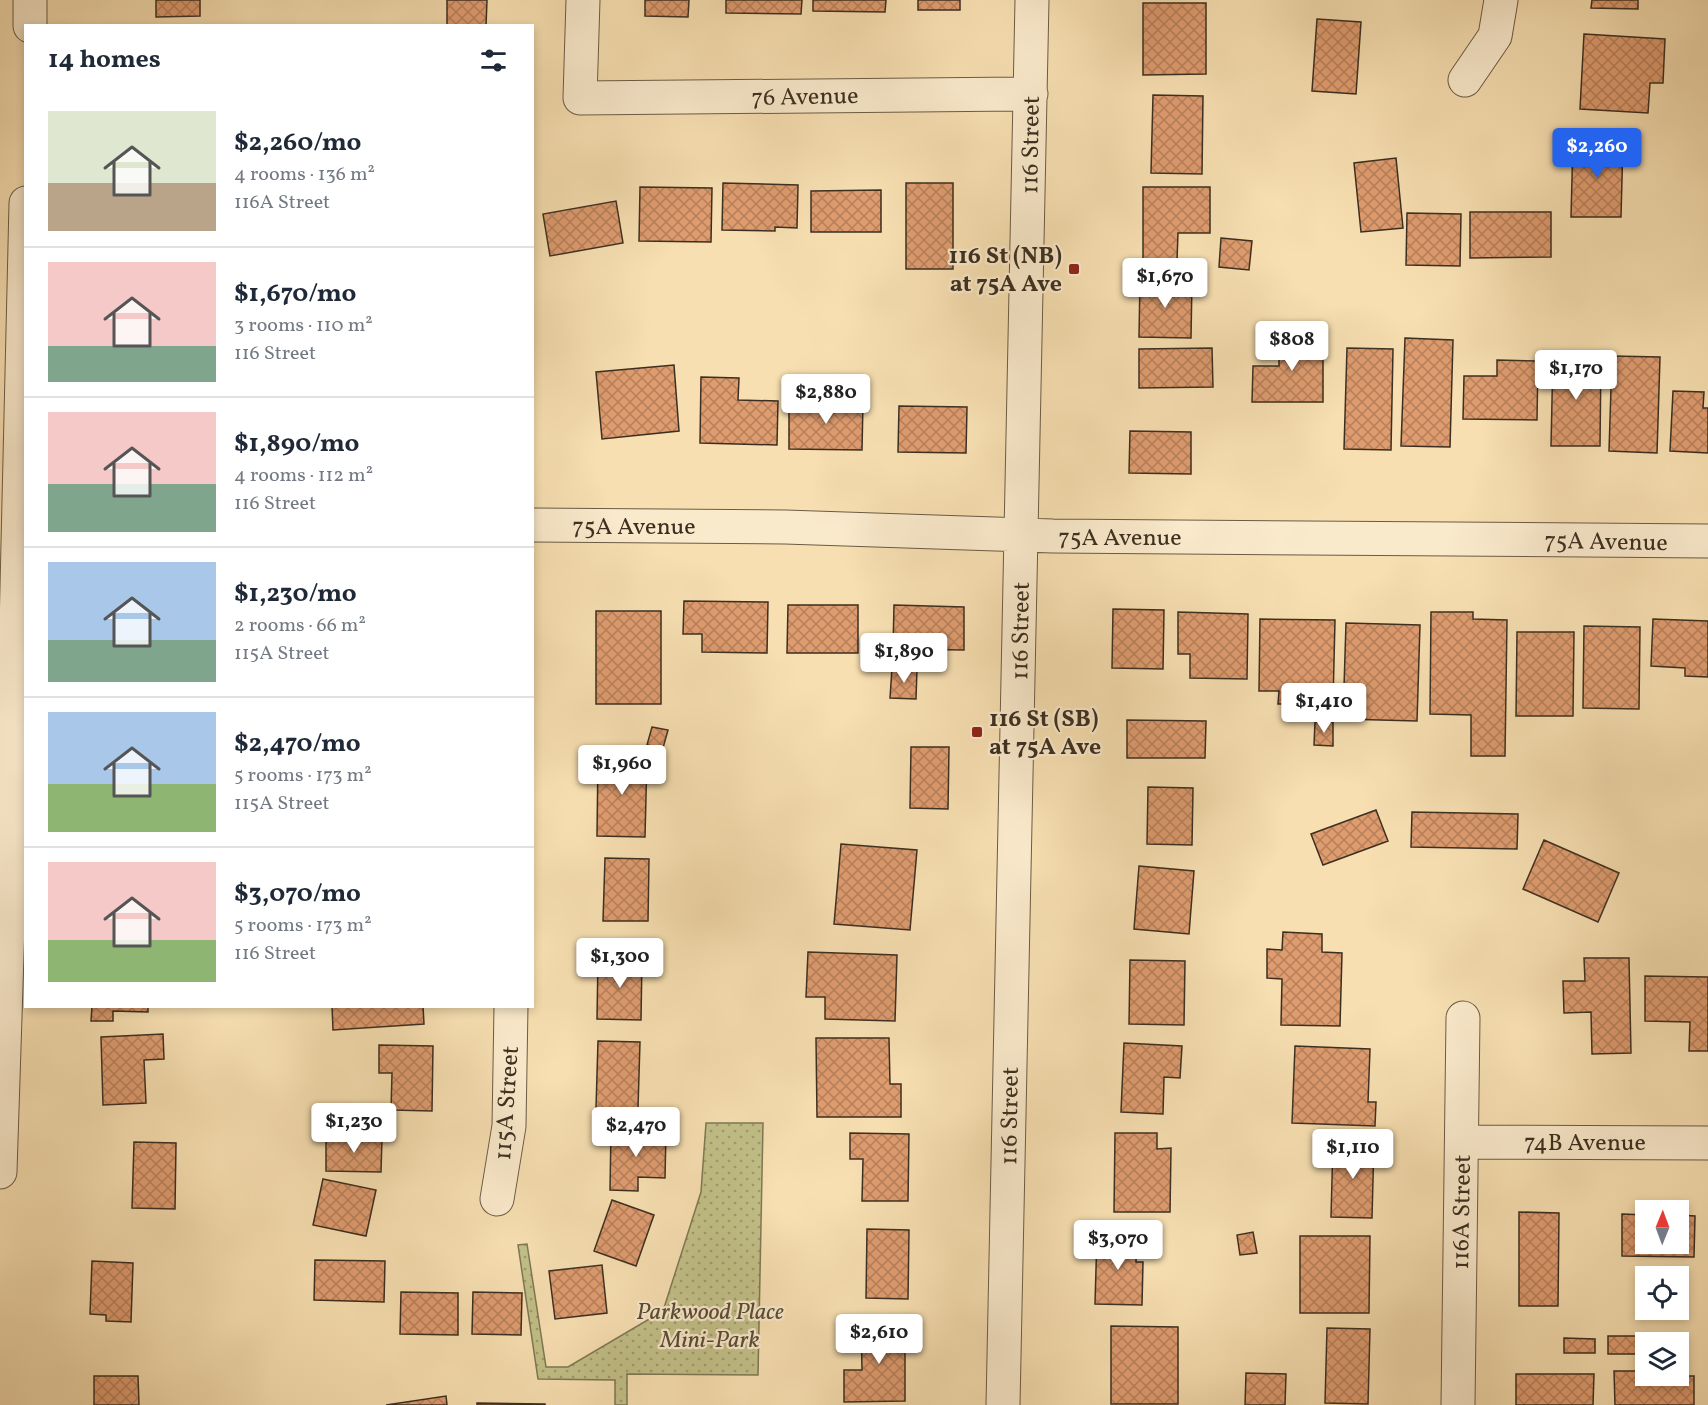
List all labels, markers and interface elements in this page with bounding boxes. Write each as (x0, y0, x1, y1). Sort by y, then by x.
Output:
text: 14 homes (48, 42, 161, 78)
icon: filters (477, 44, 510, 77)
street label: 76 Avenue (751, 80, 859, 116)
street label: 116 Street (1014, 96, 1050, 195)
text: $2,260/mo (234, 125, 361, 161)
pin: $2,260 (1548, 128, 1646, 179)
text: $2,260 (1566, 133, 1628, 161)
icon: home (96, 135, 168, 207)
text: 4 rooms · 136 m² (234, 161, 375, 189)
text: 116A Street (234, 189, 330, 217)
place label: 116 St (NB) at 75A Ave (949, 240, 1062, 302)
pin: $1,670 (1116, 258, 1214, 309)
marker: 116 St (NB) at 75A Ave (1067, 262, 1081, 276)
text: $1,670 (1136, 263, 1194, 291)
text: $1,670/mo (234, 276, 356, 312)
icon: home (96, 286, 168, 358)
text: 3 rooms · 110 m² (234, 312, 373, 340)
pin: $808 (1256, 321, 1328, 372)
text: $808 (1269, 326, 1315, 354)
text: 116 Street (234, 340, 316, 368)
pin: $1,170 (1527, 350, 1625, 401)
text: $1,170 (1549, 355, 1603, 383)
pin: $2,880 (777, 374, 875, 425)
text: $2,880 (795, 379, 857, 407)
text: $1,890/mo (234, 426, 359, 462)
icon: home (96, 436, 168, 508)
text: 4 rooms · 112 m² (234, 462, 373, 490)
text: 116 Street (234, 490, 316, 518)
street label: 75A Avenue (572, 511, 696, 545)
street label: 75A Avenue (1058, 522, 1182, 556)
street label: 75A Avenue (1544, 525, 1668, 561)
text: $1,230/mo (234, 576, 357, 612)
street label: 116 Street (1004, 582, 1040, 681)
icon: home (96, 586, 168, 658)
text: 2 rooms · 66 m² (234, 612, 366, 640)
pin: $1,890 (855, 633, 953, 684)
text: $1,890 (874, 638, 934, 666)
text: 115A Street (234, 640, 330, 668)
pin: $1,410 (1275, 683, 1373, 734)
text: $1,410 (1295, 688, 1353, 716)
place label: 116 St (SB) at 75A Ave (989, 703, 1101, 765)
marker: 116 St (SB) at 75A Ave (970, 725, 984, 739)
text: $2,470/mo (234, 726, 361, 762)
icon: home (96, 736, 168, 808)
pin: $1,960 (573, 745, 671, 796)
text: $1,960 (592, 750, 652, 778)
text: 5 rooms · 173 m² (234, 762, 372, 790)
text: 115A Street (234, 790, 330, 818)
text: $3,070/mo (234, 876, 361, 912)
icon: home (96, 886, 168, 958)
text: 5 rooms · 173 m² (234, 912, 372, 940)
pin: $1,300 (571, 938, 669, 989)
text: 116 Street (234, 940, 316, 968)
text: $1,300 (590, 943, 650, 971)
street label: 115A Street (487, 1045, 529, 1162)
street label: 116 Street (993, 1067, 1029, 1166)
pin: $1,230 (305, 1103, 403, 1154)
pin: $2,470 (587, 1107, 685, 1158)
text: $1,230 (325, 1108, 383, 1136)
text: $2,470 (606, 1112, 666, 1140)
street label: 74B Avenue (1524, 1127, 1646, 1161)
pin: $1,110 (1304, 1129, 1402, 1180)
text: $1,110 (1326, 1134, 1380, 1162)
street label: 116A Street (1445, 1154, 1481, 1270)
north arrow (1635, 1200, 1689, 1254)
map controls (1635, 1200, 1689, 1386)
pin: $3,070 (1069, 1220, 1167, 1271)
text: $3,070 (1088, 1225, 1148, 1253)
button: locate (1635, 1266, 1689, 1320)
park label: Parkwood Place Mini-Park (636, 1296, 784, 1358)
pin: $2,610 (830, 1314, 928, 1365)
text: $2,610 (850, 1319, 908, 1347)
button: layers (1635, 1332, 1689, 1386)

